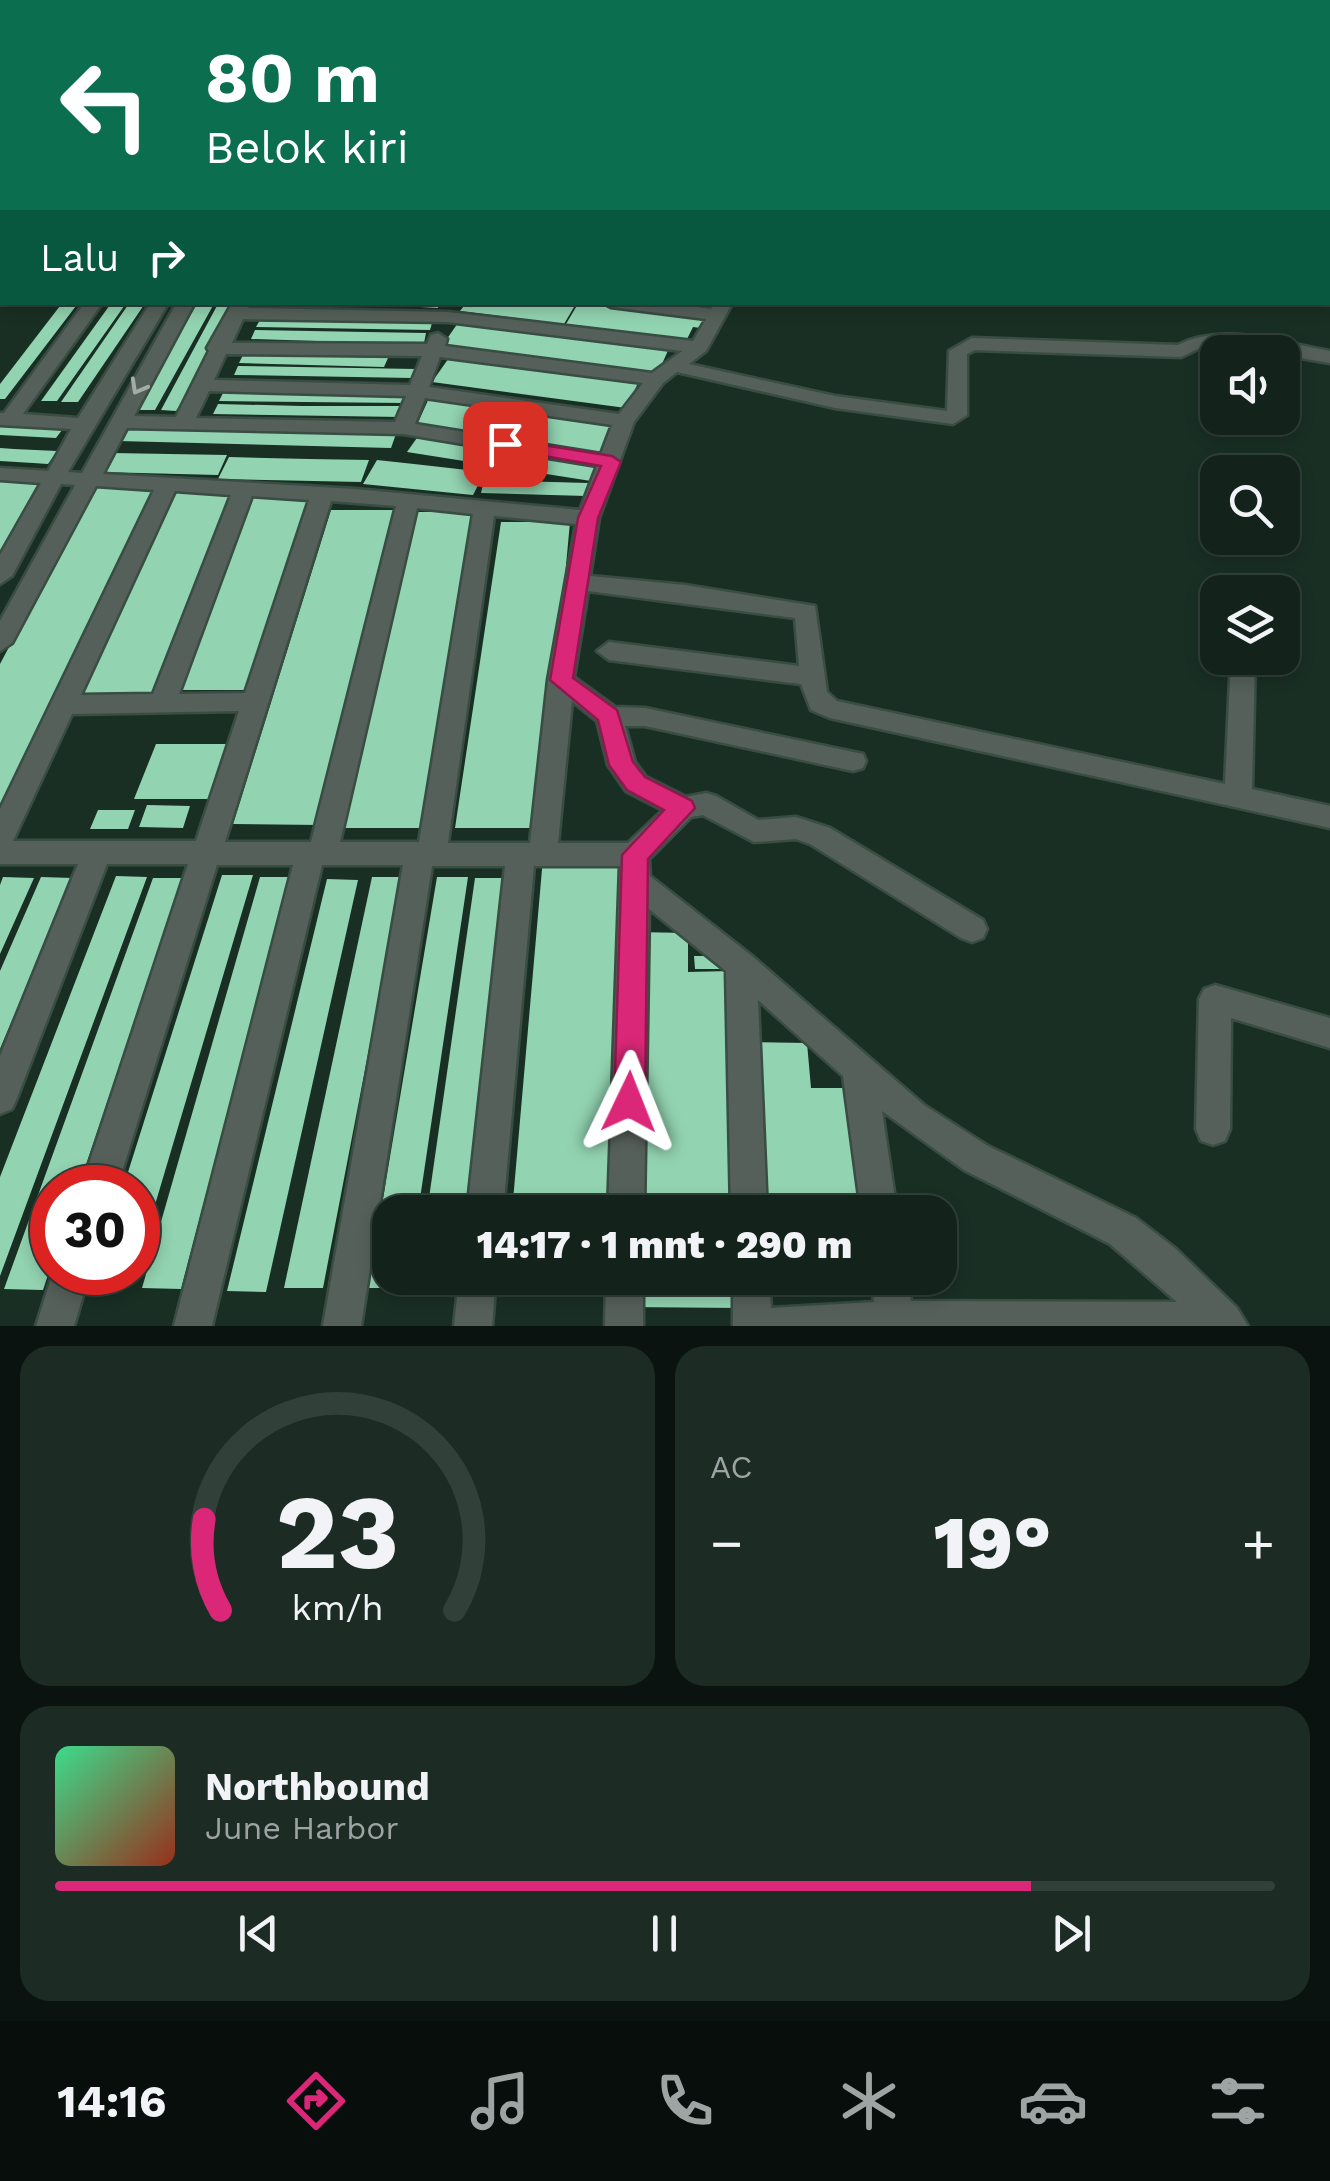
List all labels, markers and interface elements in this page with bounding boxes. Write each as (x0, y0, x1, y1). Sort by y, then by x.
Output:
text: 80 m (205, 37, 380, 119)
icon: left (40, 40, 170, 170)
text: Belok kiri (205, 121, 409, 174)
icon: right (139, 230, 194, 285)
text: Lalu (40, 236, 119, 280)
map controls (1200, 335, 1300, 675)
button: sound (1200, 335, 1300, 435)
one-way arrow (131, 377, 151, 395)
pin (463, 402, 548, 487)
icon: arrive (478, 417, 533, 472)
button: search (1200, 455, 1300, 555)
button: layers (1200, 575, 1300, 675)
position arrow (577, 1050, 681, 1154)
speed limit sign: 30 (30, 1165, 160, 1295)
text: 14:17 · 1 mnt · 290 m (477, 1223, 852, 1267)
text: AC (710, 1448, 752, 1486)
text: 23 (276, 1471, 399, 1593)
text: 19° (934, 1498, 1051, 1586)
text: − (710, 1511, 743, 1575)
text: + (1242, 1511, 1275, 1575)
text: km/h (291, 1587, 384, 1629)
text: Northbound (205, 1765, 430, 1809)
text: June Harbor (205, 1809, 399, 1847)
icon: previous (231, 1906, 286, 1961)
icon: pause (637, 1906, 692, 1961)
icon: next (1044, 1906, 1099, 1961)
icon: directions (281, 2066, 351, 2136)
icon: music (465, 2066, 535, 2136)
icon: phone (650, 2066, 720, 2136)
icon: climate (834, 2066, 904, 2136)
icon: car (1018, 2066, 1088, 2136)
icon: filters (1203, 2066, 1273, 2136)
text: 14:16 (57, 2075, 166, 2128)

